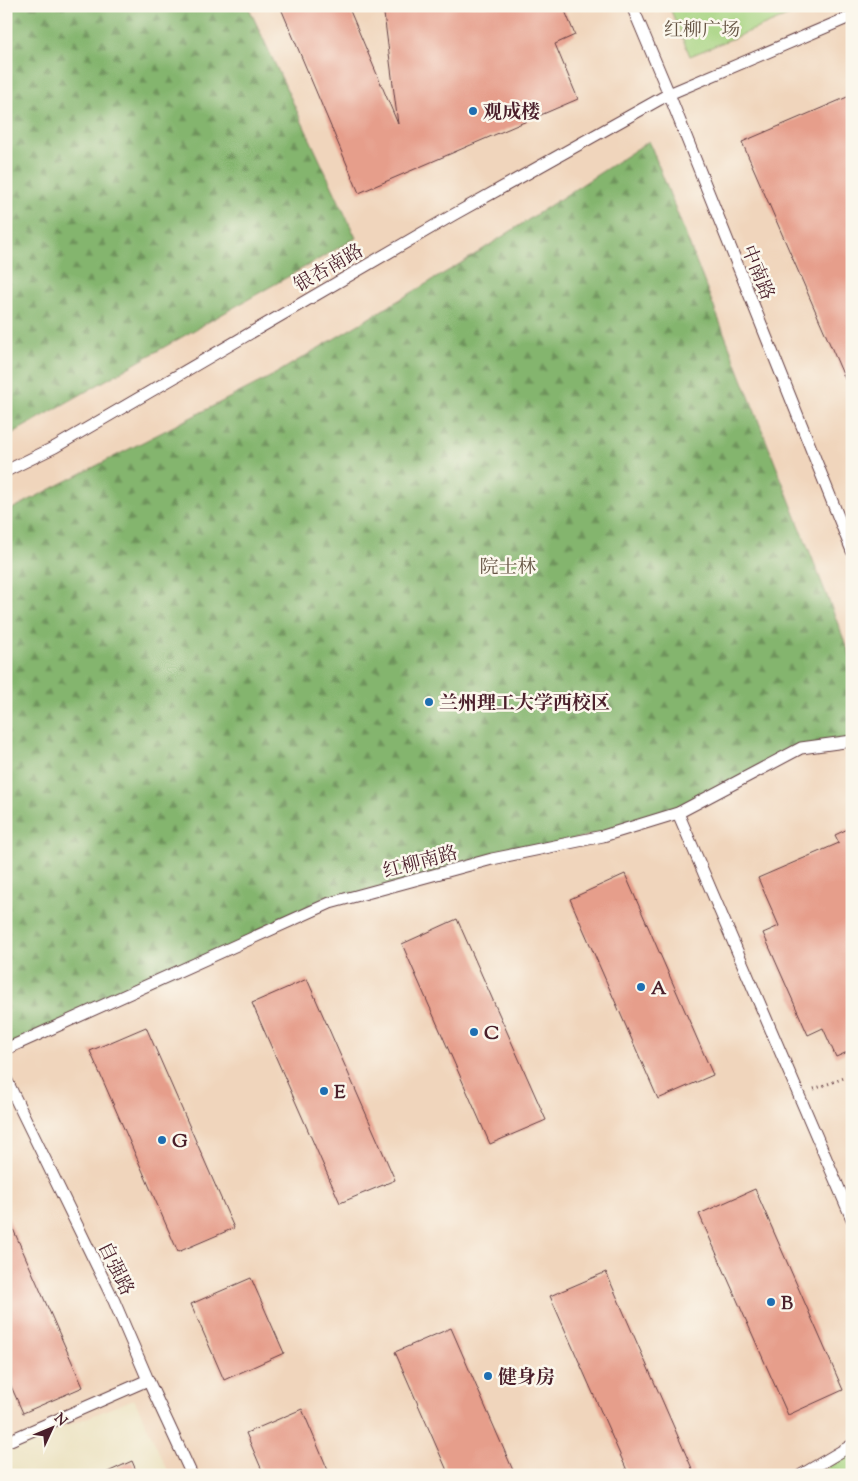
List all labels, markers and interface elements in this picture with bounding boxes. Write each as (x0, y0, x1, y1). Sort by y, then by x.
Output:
park label: 红柳广场 (664, 18, 740, 45)
place label: 观成楼 (483, 100, 540, 127)
marker: 观成楼 (467, 105, 479, 117)
street label: 银杏南路 (290, 238, 369, 300)
street label: 中南路 (733, 241, 780, 304)
park label: 院士林 (479, 555, 537, 582)
place label: 兰州理工大学西校区 (439, 691, 610, 718)
marker: 兰州理工大学西校区 (423, 696, 435, 708)
street label: 红柳南路 (380, 841, 461, 886)
place label: A (651, 976, 667, 1003)
marker: A (635, 981, 647, 993)
place label: C (484, 1021, 499, 1048)
marker: C (468, 1026, 480, 1038)
place label: E (334, 1080, 346, 1107)
marker: E (318, 1085, 330, 1097)
place label: G (172, 1129, 188, 1156)
marker: G (156, 1134, 168, 1146)
street label: 自强路 (90, 1238, 139, 1301)
place label: B (781, 1291, 793, 1318)
marker: B (765, 1296, 777, 1308)
place label: 健身房 (498, 1365, 555, 1392)
marker: 健身房 (482, 1370, 494, 1382)
north arrow (28, 1404, 78, 1454)
text: N (49, 1409, 71, 1431)

